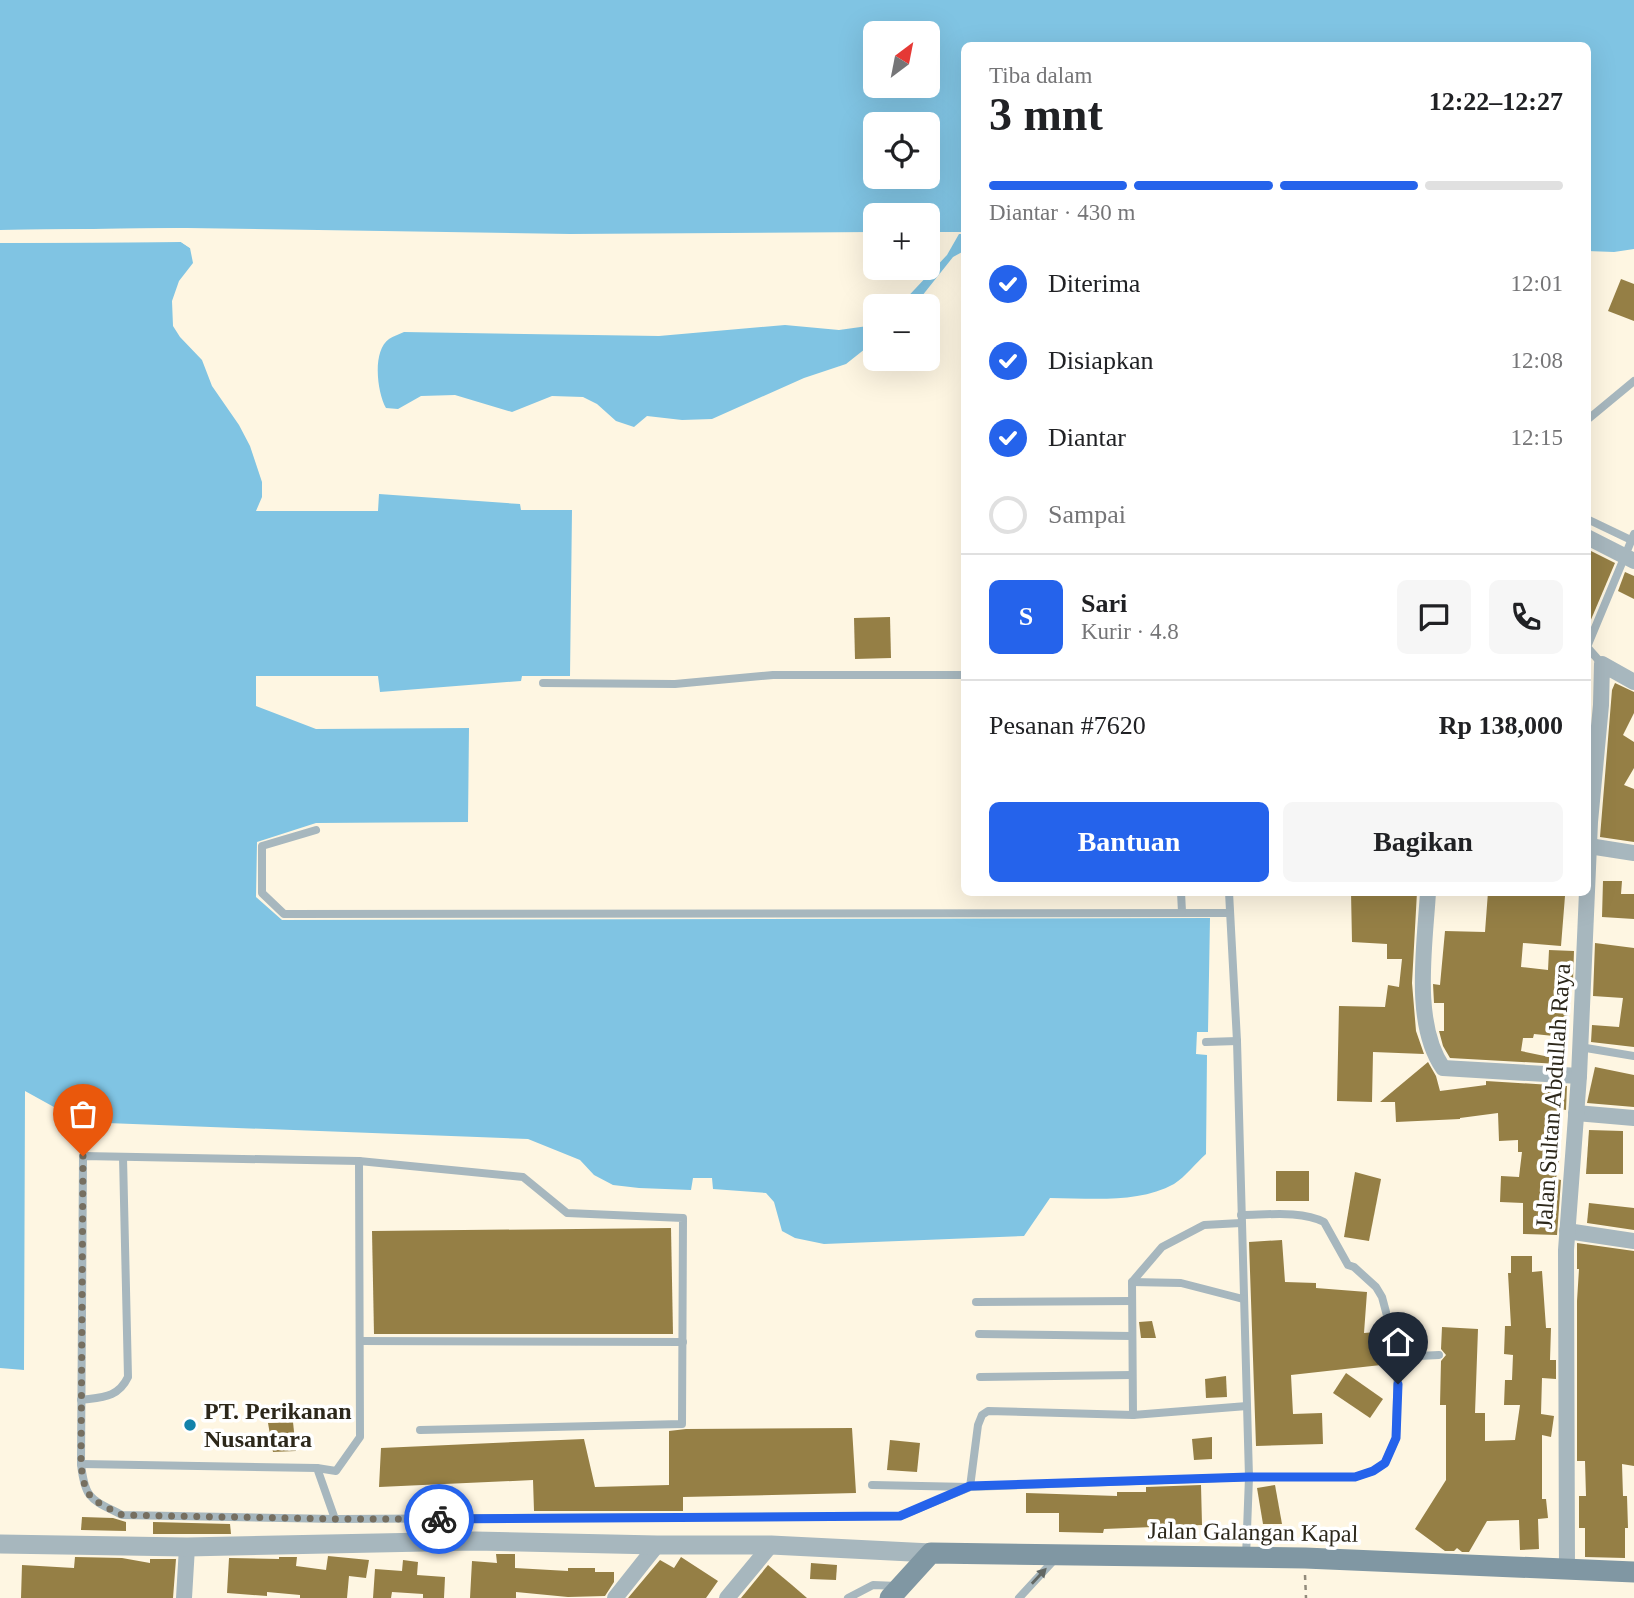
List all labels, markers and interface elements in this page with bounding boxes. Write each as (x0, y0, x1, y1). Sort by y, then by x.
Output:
north arrow (863, 21, 940, 98)
map controls (863, 21, 940, 371)
text: Tiba dalam (989, 63, 1092, 88)
text: 12:22–12:27 (1429, 87, 1563, 116)
text: 3 mnt (989, 89, 1103, 140)
button: locate (863, 112, 940, 189)
text: Diantar · 430 m (989, 200, 1135, 225)
button: + (863, 203, 940, 280)
icon: check (989, 265, 1027, 303)
text: Diterima (1048, 269, 1140, 298)
text: 12:01 (1511, 271, 1563, 296)
button: − (863, 294, 940, 371)
icon: check (989, 342, 1027, 380)
text: Disiapkan (1048, 346, 1153, 375)
text: 12:08 (1511, 348, 1563, 373)
icon: check (989, 419, 1027, 457)
text: Diantar (1048, 423, 1126, 452)
text: 12:15 (1511, 425, 1563, 450)
text: Sampai (1048, 500, 1126, 529)
button: chat (1397, 580, 1471, 654)
button: phone (1489, 580, 1563, 654)
text: Sari (1081, 589, 1127, 618)
text: S (1019, 602, 1033, 631)
text: Kurir · 4.8 (1081, 619, 1179, 644)
text: Pesanan #7620 (989, 711, 1146, 740)
text: Rp 138,000 (1439, 711, 1563, 740)
button: Bantuan (989, 802, 1269, 882)
button: Bagikan (1283, 802, 1563, 882)
street label: Jalan Sultan Abdullah Raya (1531, 962, 1575, 1230)
pin (53, 1084, 113, 1156)
icon: bag (64, 1095, 102, 1133)
pin (1368, 1312, 1428, 1384)
icon: home (1379, 1323, 1417, 1361)
place label: PT. Perikanan Nusantara (204, 1398, 352, 1452)
marker: PT. Perikanan Nusantara (182, 1417, 198, 1433)
courier (404, 1484, 474, 1554)
icon: bike (420, 1500, 458, 1538)
street label: Jalan Galangan Kapal (1148, 1517, 1359, 1547)
one-way arrow (1030, 1568, 1047, 1585)

